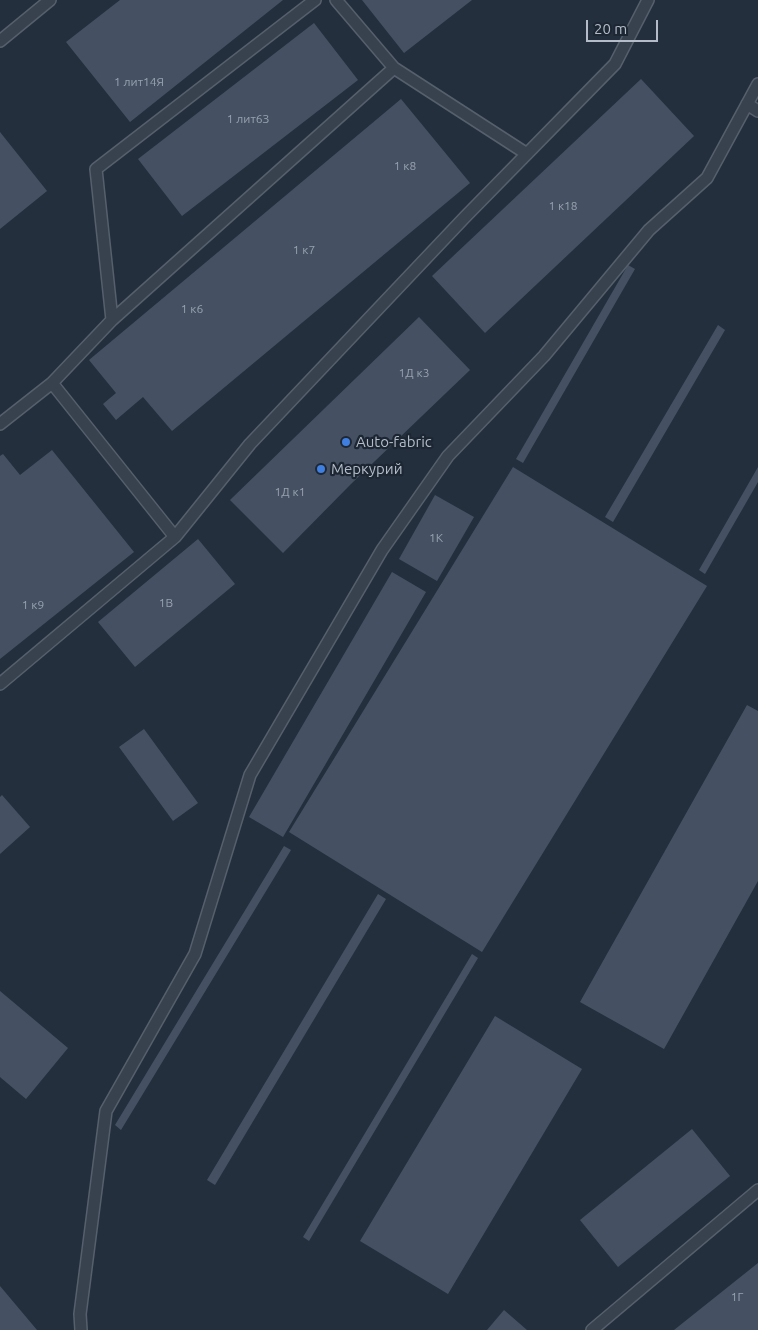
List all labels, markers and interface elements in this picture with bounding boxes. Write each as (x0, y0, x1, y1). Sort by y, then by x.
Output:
scale bar (588, 10, 660, 42)
text: 20 m (594, 20, 627, 37)
house number: 1 лит14Я (114, 75, 164, 89)
house number: 1 лит6З (227, 112, 269, 126)
house number: 1 к8 (394, 159, 416, 173)
house number: 1 к18 (548, 199, 578, 213)
house number: 1 к7 (293, 243, 315, 257)
house number: 1 к6 (181, 302, 203, 316)
house number: 1Д к3 (399, 366, 429, 380)
place label: Auto-fabric (356, 433, 432, 451)
marker: Auto-fabric (340, 436, 352, 448)
place label: Меркурий (331, 460, 403, 478)
marker: Меркурий (315, 463, 327, 475)
house number: 1Д к1 (275, 485, 305, 499)
house number: 1К (429, 531, 443, 545)
house number: 1В (159, 596, 173, 610)
house number: 1 к9 (22, 598, 44, 612)
house number: 1Г (731, 1290, 743, 1304)

